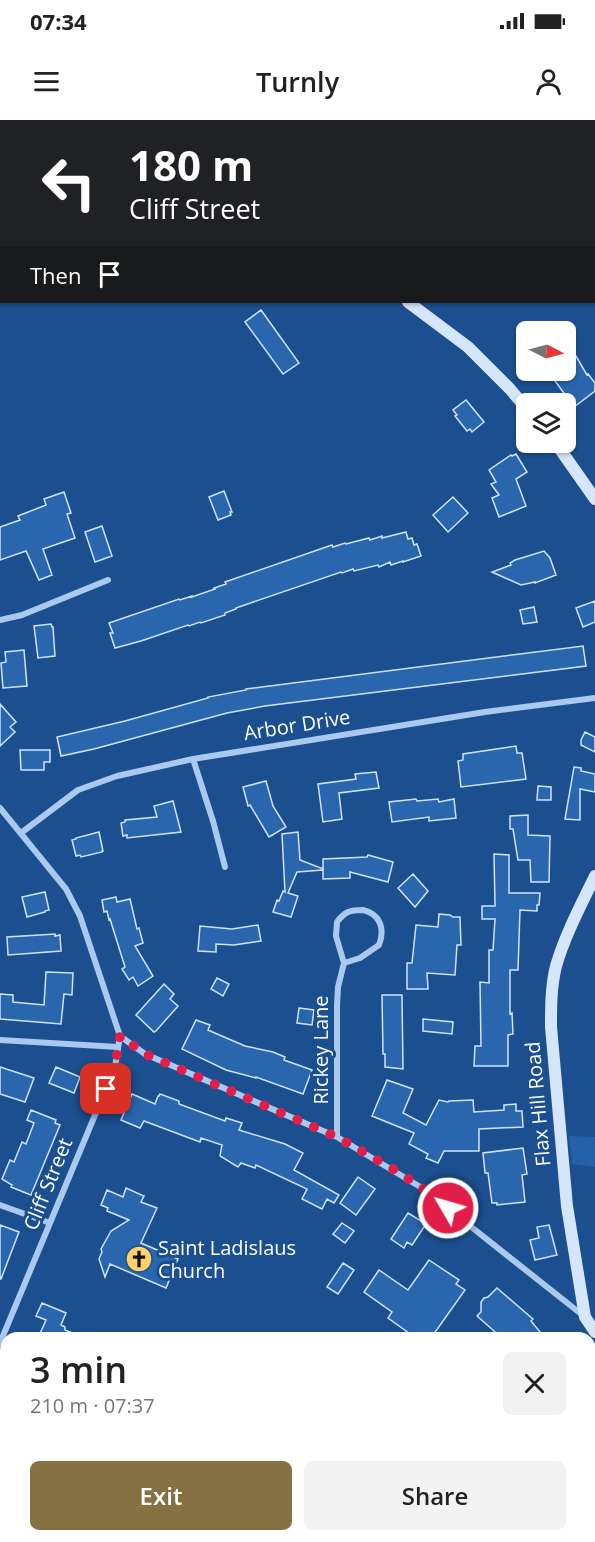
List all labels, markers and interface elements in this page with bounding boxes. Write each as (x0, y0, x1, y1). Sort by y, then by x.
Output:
text: 07:34 (30, 6, 87, 36)
text: Turnly (256, 63, 339, 100)
icon: menu (30, 65, 63, 98)
icon: person (532, 65, 565, 98)
text: 180 m (129, 136, 253, 193)
icon: left (30, 144, 108, 222)
text: Cliff Street (129, 190, 260, 227)
icon: arrive (93, 258, 126, 291)
text: Then (30, 260, 81, 290)
north arrow (516, 321, 576, 381)
map controls (516, 321, 576, 453)
button: layers (516, 393, 576, 453)
street label: Arbor Drive (242, 703, 352, 746)
street label: Rickey Lane (307, 996, 334, 1104)
street label: Flax Hill Road (519, 1041, 556, 1167)
pin (80, 1063, 131, 1114)
icon: arrive (89, 1072, 122, 1105)
street label: Cliff Street (17, 1134, 78, 1234)
position arrow (416, 1176, 480, 1240)
place label: Saint Ladislaus Church (158, 1234, 296, 1284)
church icon: Saint Ladislaus Church (124, 1244, 154, 1274)
text: 3 min (30, 1345, 127, 1394)
button: close (503, 1352, 566, 1415)
text: 210 m · 07:37 (30, 1392, 155, 1419)
button: Exit (30, 1461, 292, 1530)
button: Share (304, 1461, 566, 1530)

